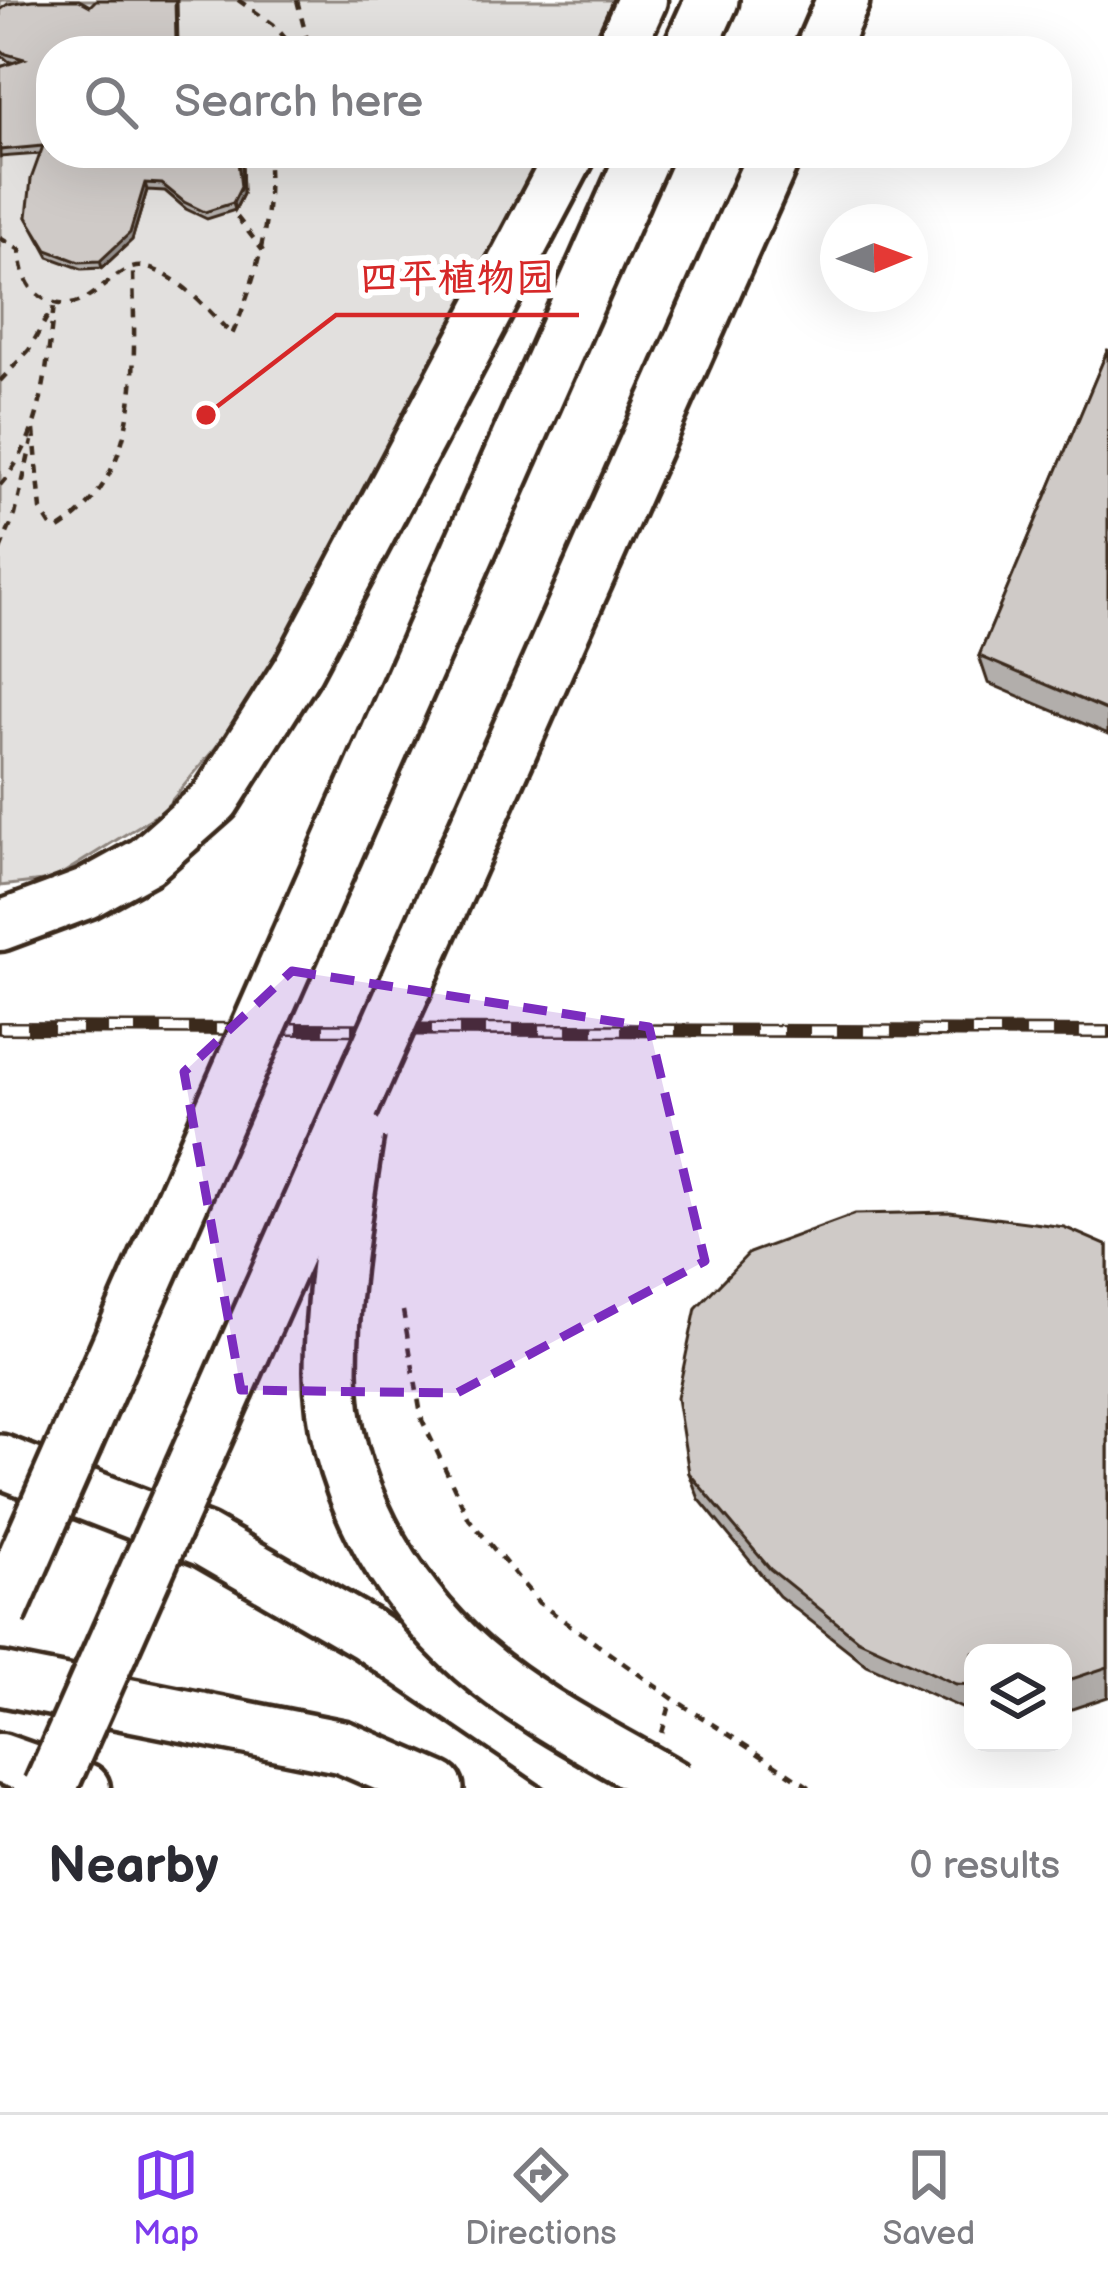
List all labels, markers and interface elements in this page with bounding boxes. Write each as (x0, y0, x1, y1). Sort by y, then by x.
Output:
search box (36, 36, 1072, 168)
icon: search (78, 69, 144, 135)
text: Search here (174, 75, 423, 130)
north arrow (820, 204, 928, 312)
callout: 四平植物园 (336, 240, 579, 315)
text: 四平植物园 (359, 256, 555, 303)
map controls (964, 1644, 1072, 1752)
button: layers (964, 1644, 1072, 1752)
text: Nearby (48, 1836, 219, 1897)
text: 0 results (909, 1843, 1060, 1890)
tab: Map (133, 2142, 199, 2254)
tab: Directions (465, 2142, 617, 2254)
tab: Saved (882, 2142, 975, 2254)

